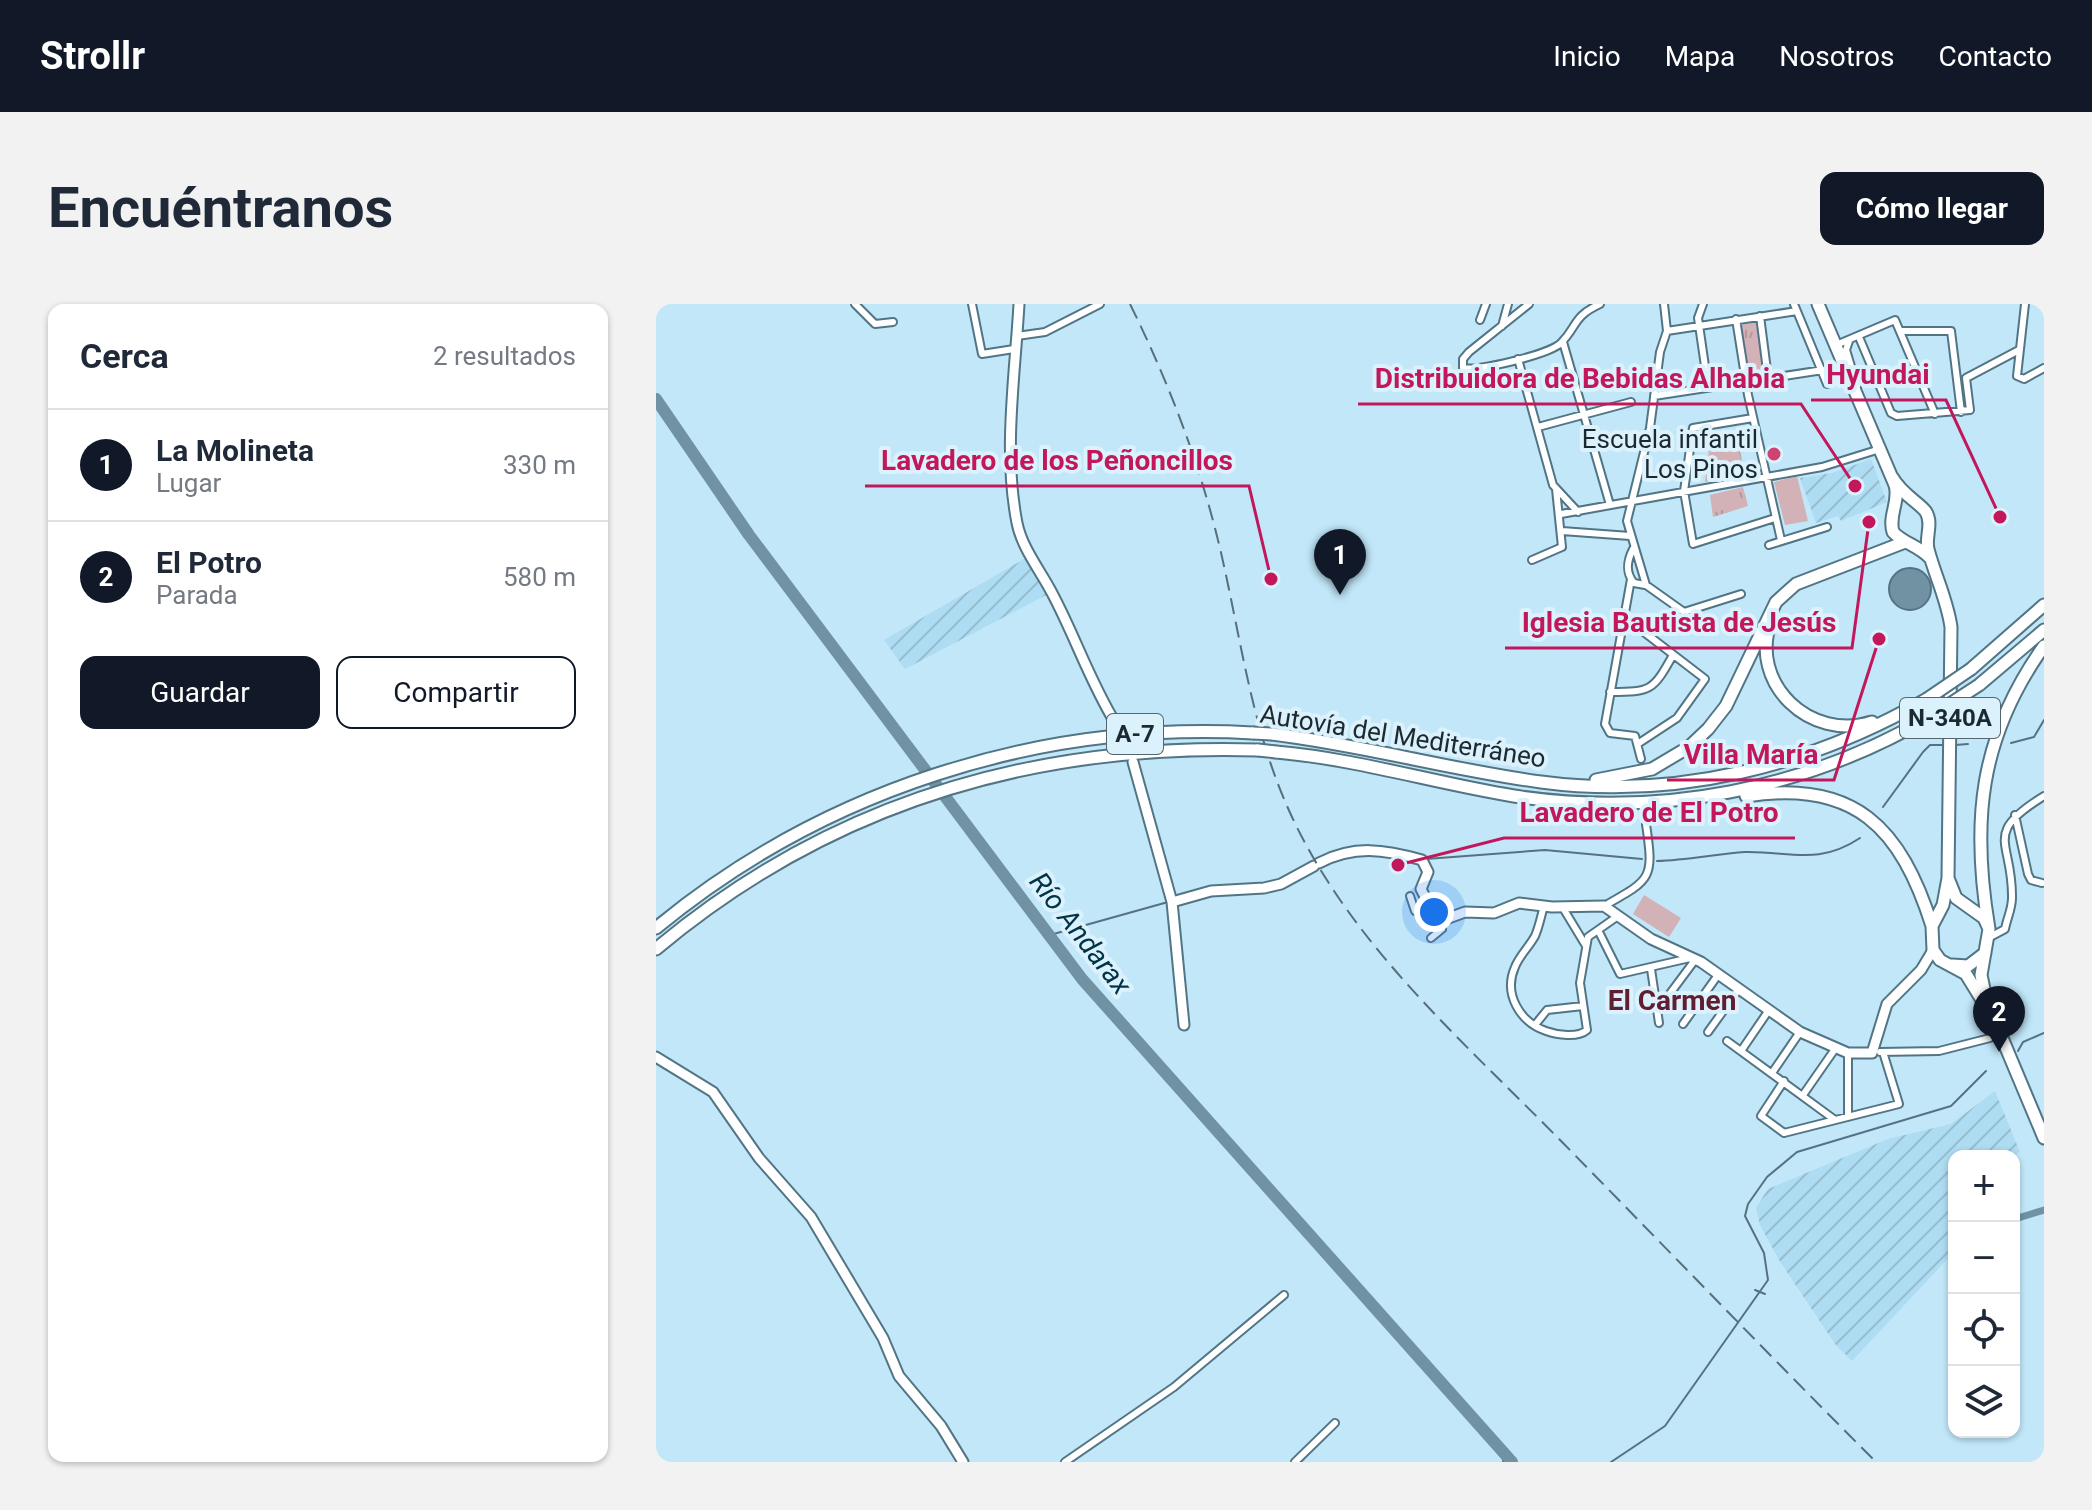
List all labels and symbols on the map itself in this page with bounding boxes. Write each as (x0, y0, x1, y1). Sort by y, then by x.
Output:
callout: Hyundai (1811, 348, 1946, 400)
callout: Distribuidora de Bebidas Alhabia (1358, 352, 1801, 404)
text: Hyundai (1826, 358, 1930, 391)
text: Distribuidora de Bebidas Alhabia (1375, 362, 1785, 395)
place label: Escuela infantil Los Pinos (1582, 424, 1758, 484)
callout: Lavadero de los Peñoncillos (865, 434, 1249, 486)
text: Lavadero de los Peñoncillos (881, 444, 1233, 477)
marker: Escuela infantil Los Pinos (1765, 445, 1783, 463)
pin: 1 (1314, 529, 1366, 595)
callout: Iglesia Bautista de Jesús (1505, 596, 1852, 648)
text: Iglesia Bautista de Jesús (1522, 606, 1836, 639)
road number: N-340A (1900, 698, 2000, 738)
street label: Autovía del Mediterráneo (1258, 699, 1548, 773)
road number: A-7 (1107, 714, 1163, 754)
callout: Villa María (1667, 728, 1834, 780)
text: Villa María (1684, 738, 1818, 771)
callout: Lavadero de El Potro (1504, 786, 1795, 838)
text: Lavadero de El Potro (1519, 796, 1779, 829)
water label: Río Andarax (1023, 866, 1139, 1001)
your location (1414, 892, 1454, 932)
district label: El Carmen (1608, 984, 1736, 1017)
pin: 2 (1973, 986, 2025, 1052)

